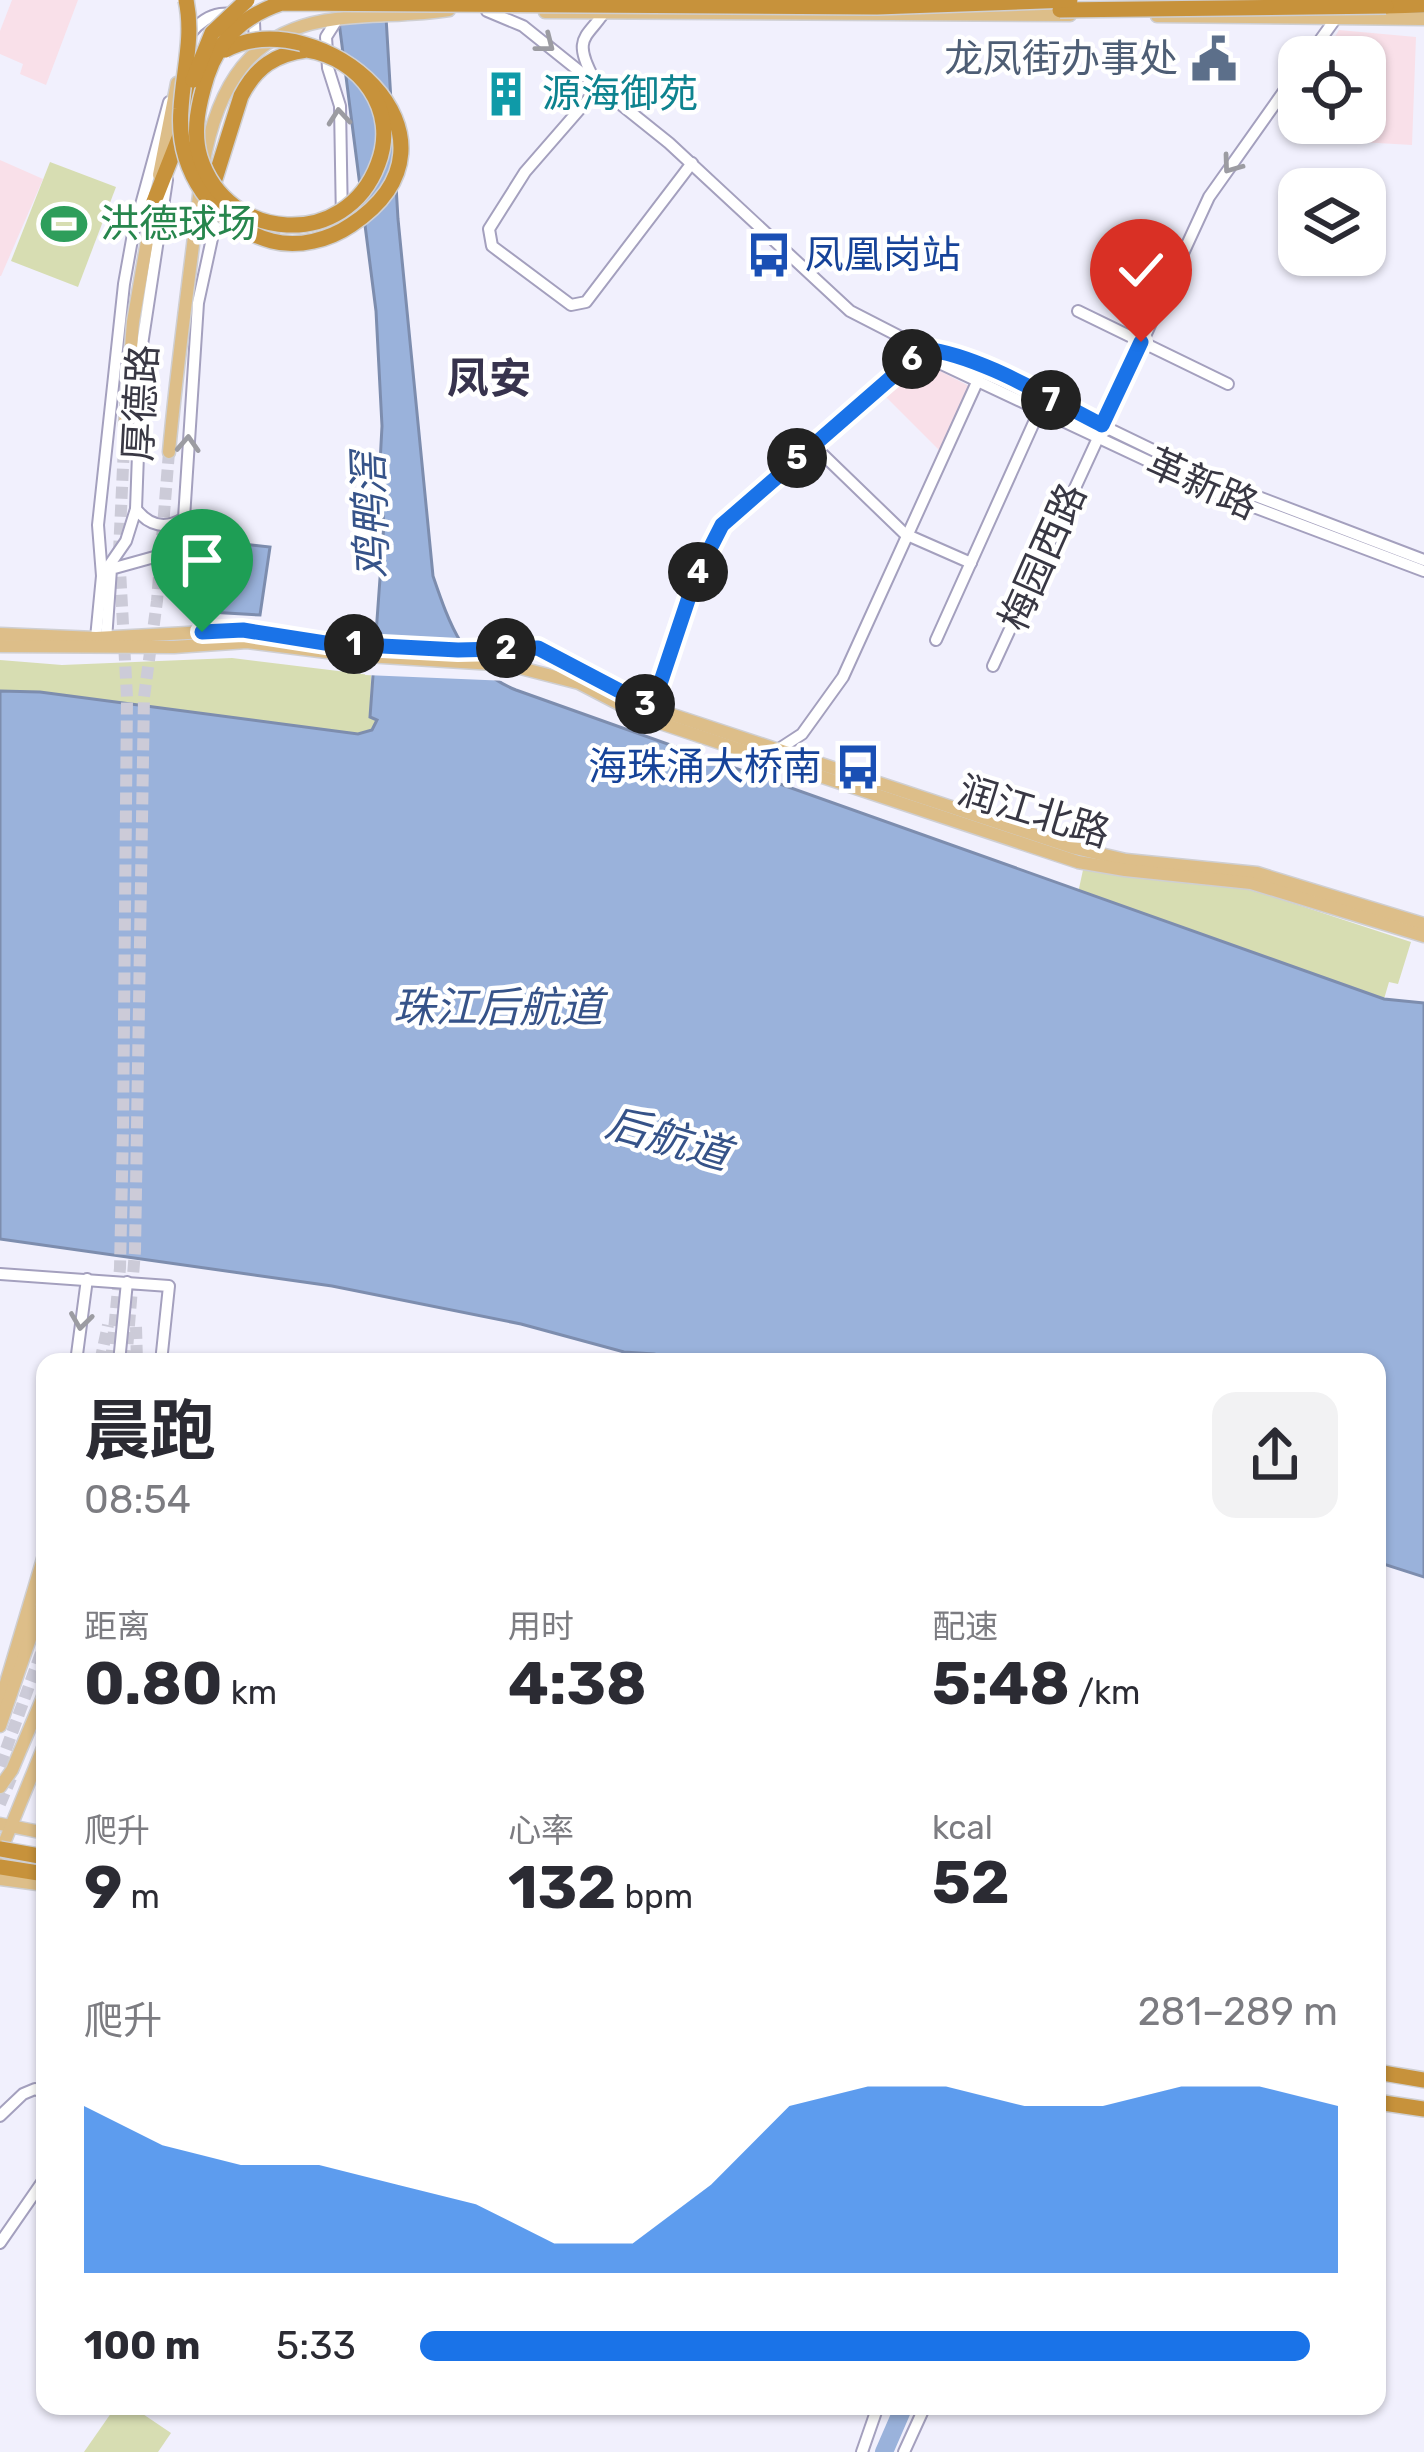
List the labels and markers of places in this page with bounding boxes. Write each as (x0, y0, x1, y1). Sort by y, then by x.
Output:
public building icon: 龙凤街办事处 (1189, 34, 1239, 84)
place label: 龙凤街办事处 (944, 36, 1178, 82)
building icon: 源海御苑 (481, 69, 531, 119)
place label: 源海御苑 (542, 71, 698, 117)
sports icon: 洪德球场 (39, 199, 89, 249)
place label: 洪德球场 (100, 201, 256, 247)
pin (1090, 219, 1192, 342)
bus stop icon: 凤凰岗站 (744, 230, 794, 280)
place label: 凤凰岗站 (805, 232, 961, 278)
pin: 6 (882, 329, 942, 389)
pin: 7 (1021, 370, 1081, 430)
pin: 5 (767, 428, 827, 488)
pin (151, 509, 253, 632)
pin: 4 (668, 542, 728, 602)
pin: 1 (324, 614, 384, 674)
pin: 2 (476, 618, 536, 678)
pin: 3 (615, 674, 675, 734)
bus stop icon: 海珠涌大桥南 (833, 742, 883, 792)
place label: 海珠涌大桥南 (588, 744, 822, 790)

